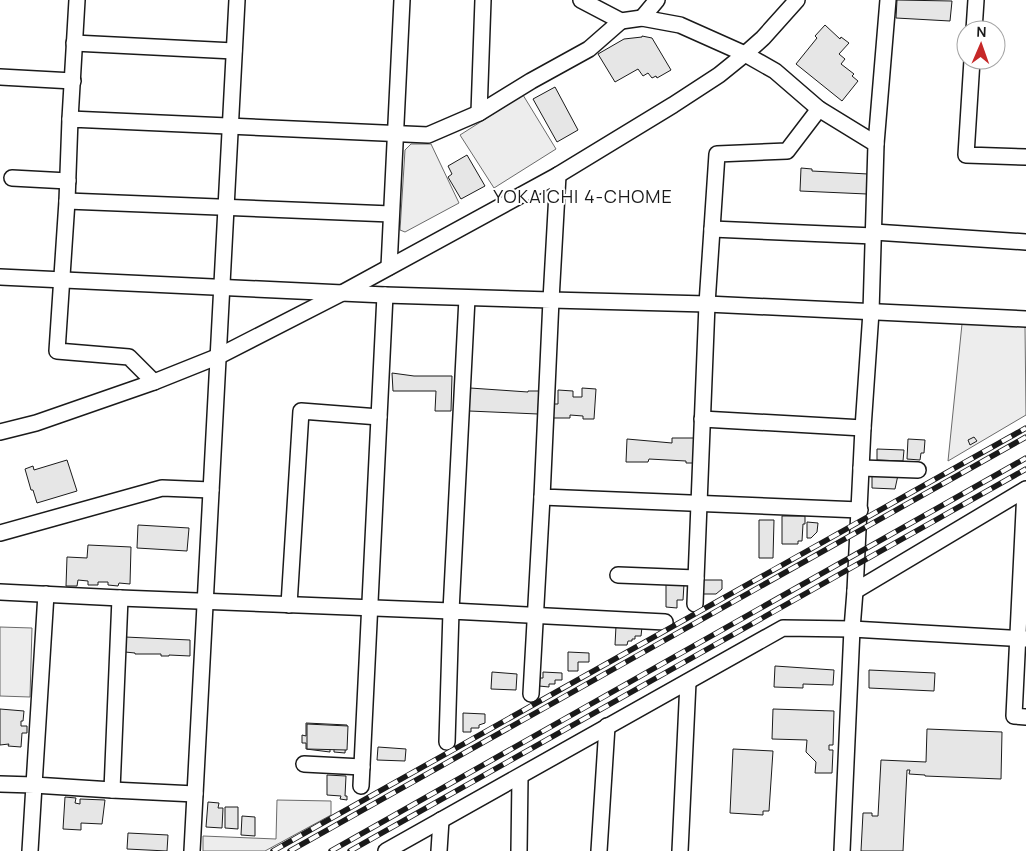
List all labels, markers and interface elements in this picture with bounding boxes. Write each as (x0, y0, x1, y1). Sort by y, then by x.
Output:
north arrow (956, 20, 1006, 70)
text: N (976, 22, 987, 41)
district label: YOKAICHI 4-CHOME (493, 184, 673, 208)

